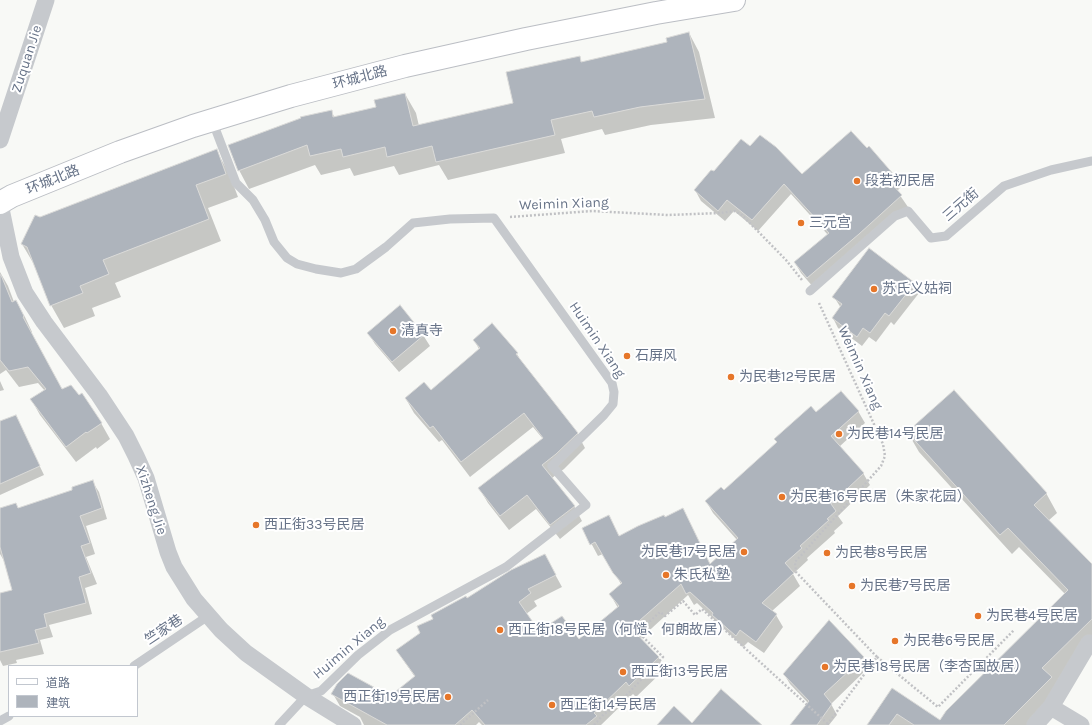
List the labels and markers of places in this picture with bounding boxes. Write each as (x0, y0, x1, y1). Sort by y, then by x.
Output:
place label: 段若初民居 (865, 173, 935, 189)
marker: 段若初民居 (852, 176, 862, 186)
place label: 三元宫 (809, 215, 851, 231)
marker: 三元宫 (796, 218, 806, 228)
place label: 苏氏义姑祠 (882, 281, 952, 297)
marker: 苏氏义姑祠 (869, 284, 879, 294)
place label: 清真寺 (401, 323, 443, 339)
marker: 清真寺 (388, 326, 398, 336)
place label: 石屏风 (635, 348, 677, 364)
marker: 石屏风 (622, 351, 632, 361)
place label: 为民巷12号民居 (739, 369, 836, 385)
marker: 为民巷12号民居 (726, 372, 736, 382)
place label: 为民巷14号民居 (847, 426, 943, 442)
marker: 为民巷14号民居 (834, 429, 844, 439)
place label: 为民巷16号民居（朱家花园） (790, 489, 971, 505)
marker: 为民巷16号民居（朱家花园） (777, 492, 787, 502)
place label: 西正街33号民居 (264, 517, 365, 533)
marker: 西正街33号民居 (251, 520, 261, 530)
place label: 为民巷17号民居 (641, 544, 736, 560)
place label: 为民巷8号民居 (835, 545, 928, 561)
marker: 为民巷17号民居 (739, 547, 749, 557)
marker: 为民巷8号民居 (822, 548, 832, 558)
place label: 朱氏私塾 (674, 567, 730, 583)
marker: 朱氏私塾 (661, 570, 671, 580)
place label: 为民巷7号民居 (860, 578, 951, 594)
marker: 为民巷7号民居 (847, 581, 857, 591)
place label: 为民巷4号民居 (986, 608, 1078, 624)
marker: 为民巷4号民居 (973, 611, 983, 621)
place label: 西正街18号民居（何慥、何朗故居） (508, 622, 731, 638)
marker: 西正街18号民居（何慥、何朗故居） (495, 625, 505, 635)
place label: 为民巷6号民居 (903, 633, 995, 649)
marker: 为民巷6号民居 (890, 636, 900, 646)
place label: 为民巷18号民居（李杏国故居） (833, 659, 1028, 675)
marker: 为民巷18号民居（李杏国故居） (820, 662, 830, 672)
place label: 西正街13号民居 (631, 664, 728, 680)
marker: 西正街13号民居 (618, 667, 628, 677)
place label: 西正街19号民居 (343, 689, 440, 705)
marker: 西正街19号民居 (443, 692, 453, 702)
place label: 西正街14号民居 (560, 697, 656, 713)
marker: 西正街14号民居 (547, 700, 557, 710)

